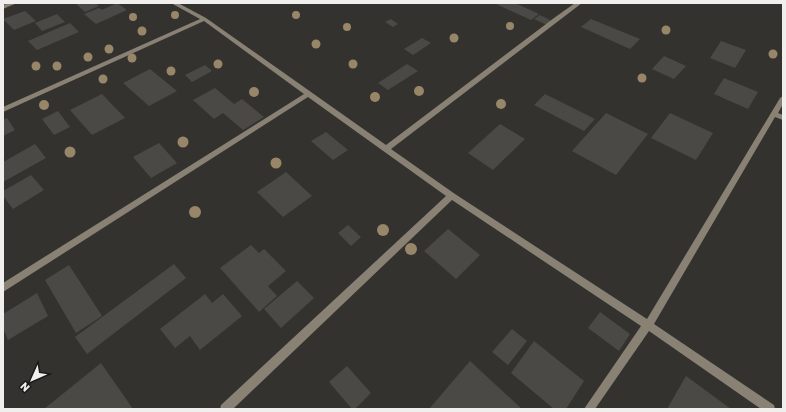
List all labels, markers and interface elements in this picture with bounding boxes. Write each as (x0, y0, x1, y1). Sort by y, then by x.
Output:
north arrow (12, 360, 52, 400)
text: N (18, 379, 33, 394)

